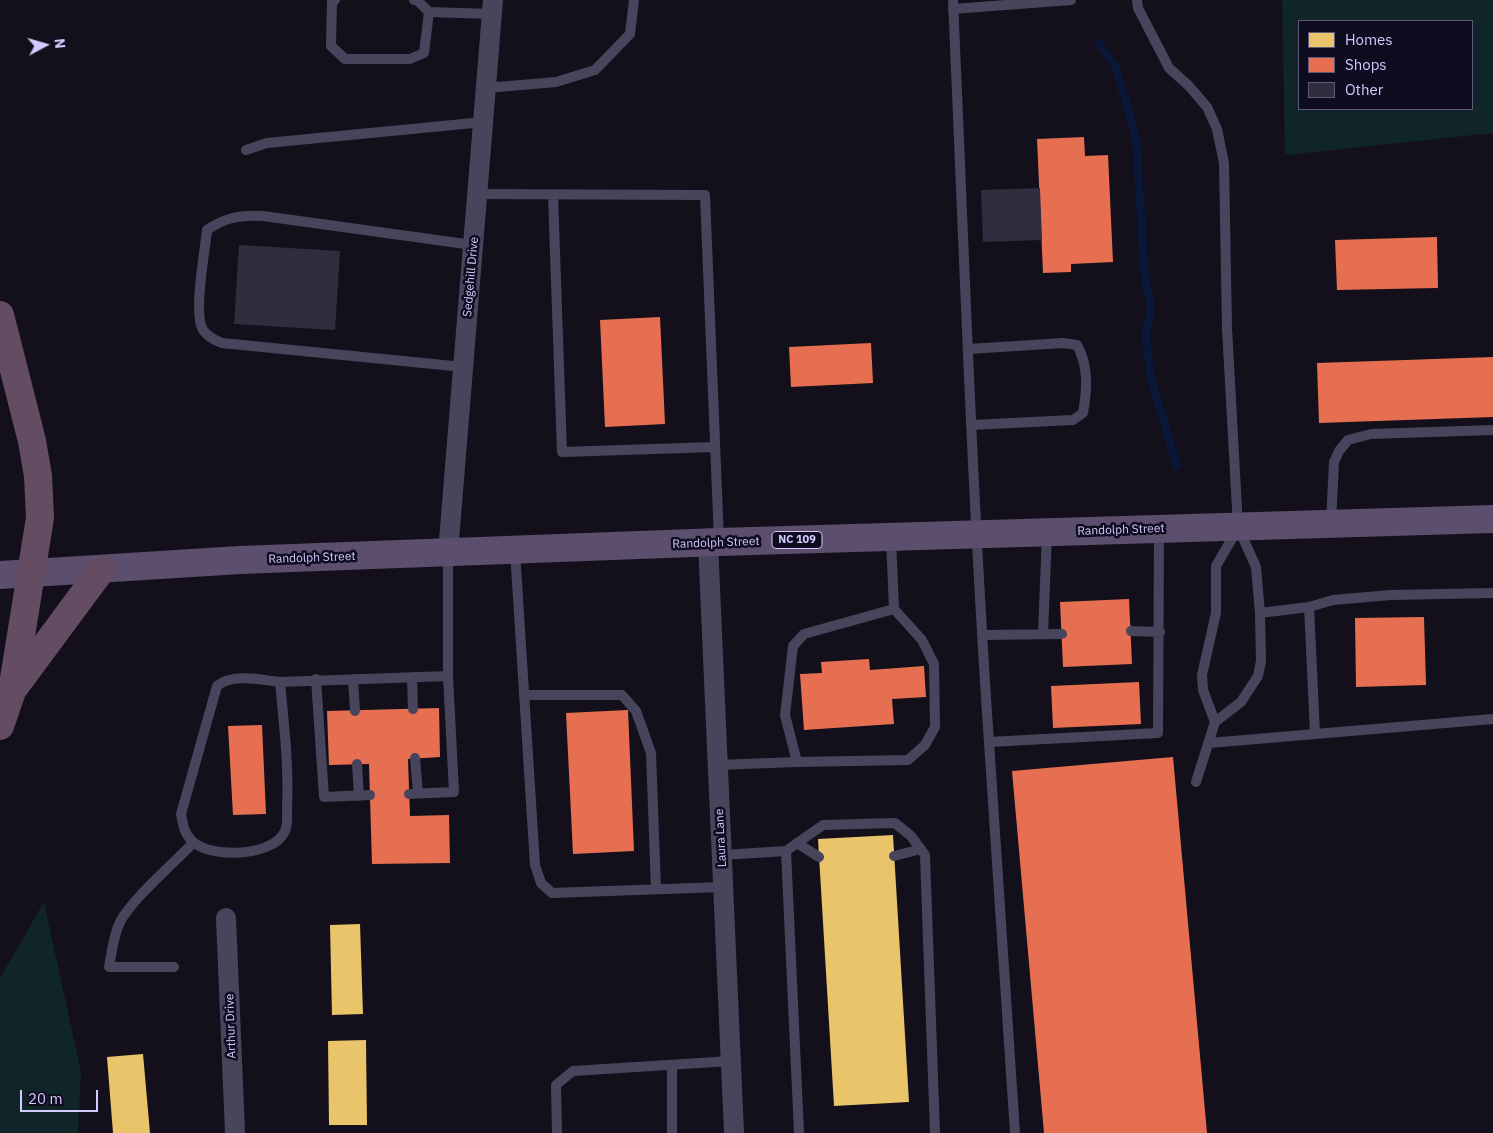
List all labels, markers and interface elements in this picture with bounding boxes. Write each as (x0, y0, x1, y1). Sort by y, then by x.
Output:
north arrow (20, 20, 70, 70)
legend (1298, 20, 1473, 110)
text: Homes (1345, 30, 1393, 49)
text: N (50, 37, 69, 49)
text: Shops (1345, 55, 1387, 74)
text: Other (1345, 80, 1383, 99)
street label: Sedgehill Drive (460, 236, 482, 318)
street label: Randolph Street (1077, 521, 1165, 539)
road number: NC 109 (772, 532, 822, 548)
street label: Randolph Street (672, 534, 760, 552)
street label: Randolph Street (268, 549, 356, 567)
street label: Laura Lane (712, 808, 730, 868)
street label: Arthur Drive (223, 993, 239, 1059)
scale bar (22, 1080, 100, 1112)
text: 20 m (28, 1089, 63, 1108)

